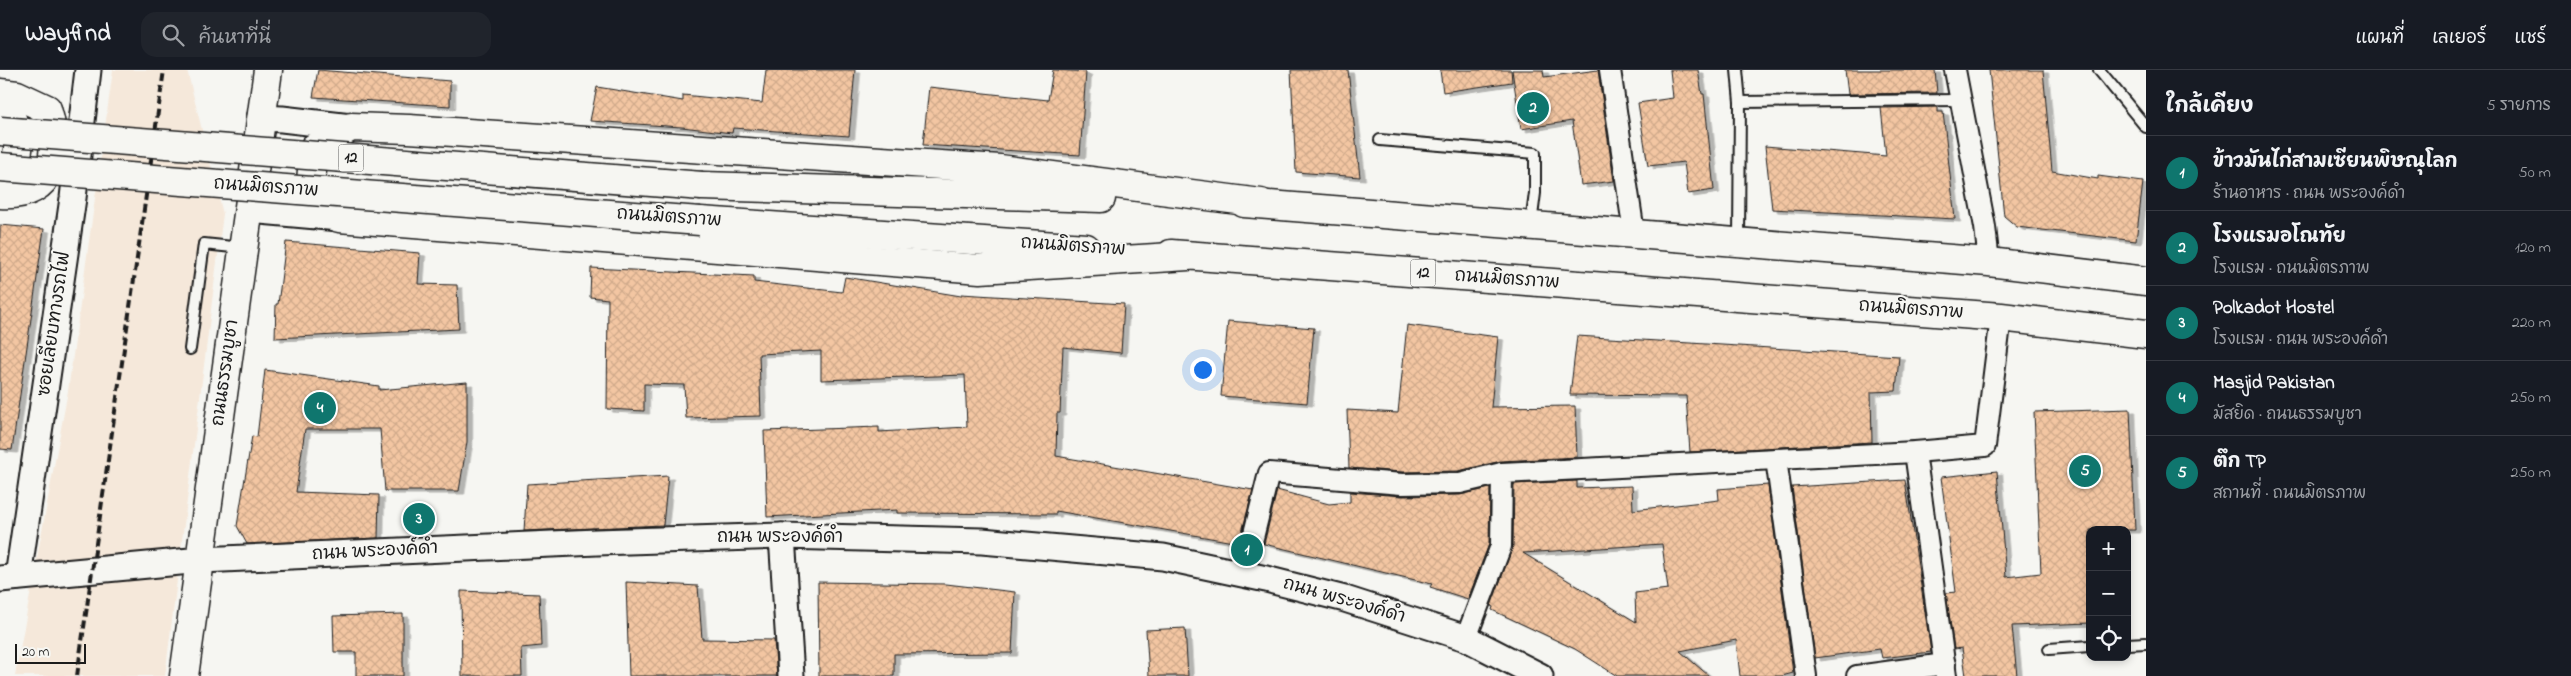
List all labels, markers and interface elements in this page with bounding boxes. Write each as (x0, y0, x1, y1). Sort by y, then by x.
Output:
search box (141, 12, 491, 57)
text: Wayfind (25, 17, 111, 52)
icon: search (159, 21, 187, 49)
text: ค้นหาที่นี่ (199, 25, 271, 52)
text: แผนที่ (2356, 26, 2404, 52)
text: เลเยอร์ (2432, 26, 2486, 52)
text: แชร์ (2514, 26, 2546, 52)
pin: 2 (1517, 89, 1549, 127)
text: ใกล้เคียง (2166, 92, 2253, 122)
text: 5 รายการ (2487, 94, 2551, 118)
road number: 12 (338, 145, 364, 172)
text: ข้าวมันไก่สามเซียนพิษณุโลก (2213, 149, 2457, 176)
text: 1 (2179, 161, 2185, 185)
text: 50 m (2519, 161, 2551, 185)
street label: ถนนมิตรภาพ (213, 171, 319, 205)
text: ร้านอาหาร · ถนน พระองค์ดำ (2213, 182, 2405, 206)
street label: ถนนมิตรภาพ (616, 201, 722, 235)
text: โรงแรมอโณทัย (2213, 224, 2346, 251)
street label: ถนนมิตรภาพ (1020, 230, 1126, 264)
text: 2 (2178, 236, 2186, 260)
text: 120 m (2515, 236, 2551, 260)
street label: ซอยเลียบทางรถไฟ (30, 249, 78, 398)
text: โรงแรม · ถนนมิตรภาพ (2213, 257, 2370, 281)
road number: 12 (1410, 260, 1436, 287)
street label: ถนนมิตรภาพ (1454, 263, 1560, 297)
street label: ถนนมิตรภาพ (1858, 293, 1964, 327)
text: Polkadot Hostel (2213, 295, 2334, 322)
text: 3 (2179, 311, 2185, 335)
text: 220 m (2512, 311, 2551, 335)
street label: ถนนธรรมบูชา (206, 318, 246, 428)
text: โรงแรม · ถนน พระองค์ดำ (2213, 328, 2388, 352)
your location (1190, 357, 1216, 383)
text: Masjid Pakistan (2213, 370, 2335, 397)
text: 4 (2179, 386, 2185, 410)
text: 250 m (2511, 386, 2551, 410)
pin: 4 (304, 389, 336, 427)
text: มัสยิด · ถนนธรรมบูชา (2213, 403, 2362, 427)
text: ตึก TP (2213, 449, 2266, 476)
pin: 5 (2069, 452, 2101, 490)
text: 5 (2177, 461, 2187, 485)
text: 250 m (2511, 461, 2551, 485)
text: สถานที่ · ถนนมิตรภาพ (2213, 482, 2366, 506)
pin: 3 (403, 500, 435, 538)
street label: ถนน พระองค์ดำ (717, 523, 843, 551)
map controls (2086, 526, 2131, 661)
button: + (2086, 526, 2131, 571)
pin: 1 (1231, 531, 1263, 569)
street label: ถนน พระองค์ดำ (311, 534, 439, 568)
street label: ถนน พระองค์ดำ (1280, 569, 1409, 631)
button: − (2086, 571, 2131, 616)
button: locate (2086, 616, 2131, 661)
scale bar (15, 641, 86, 664)
text: 20 m (22, 642, 49, 663)

